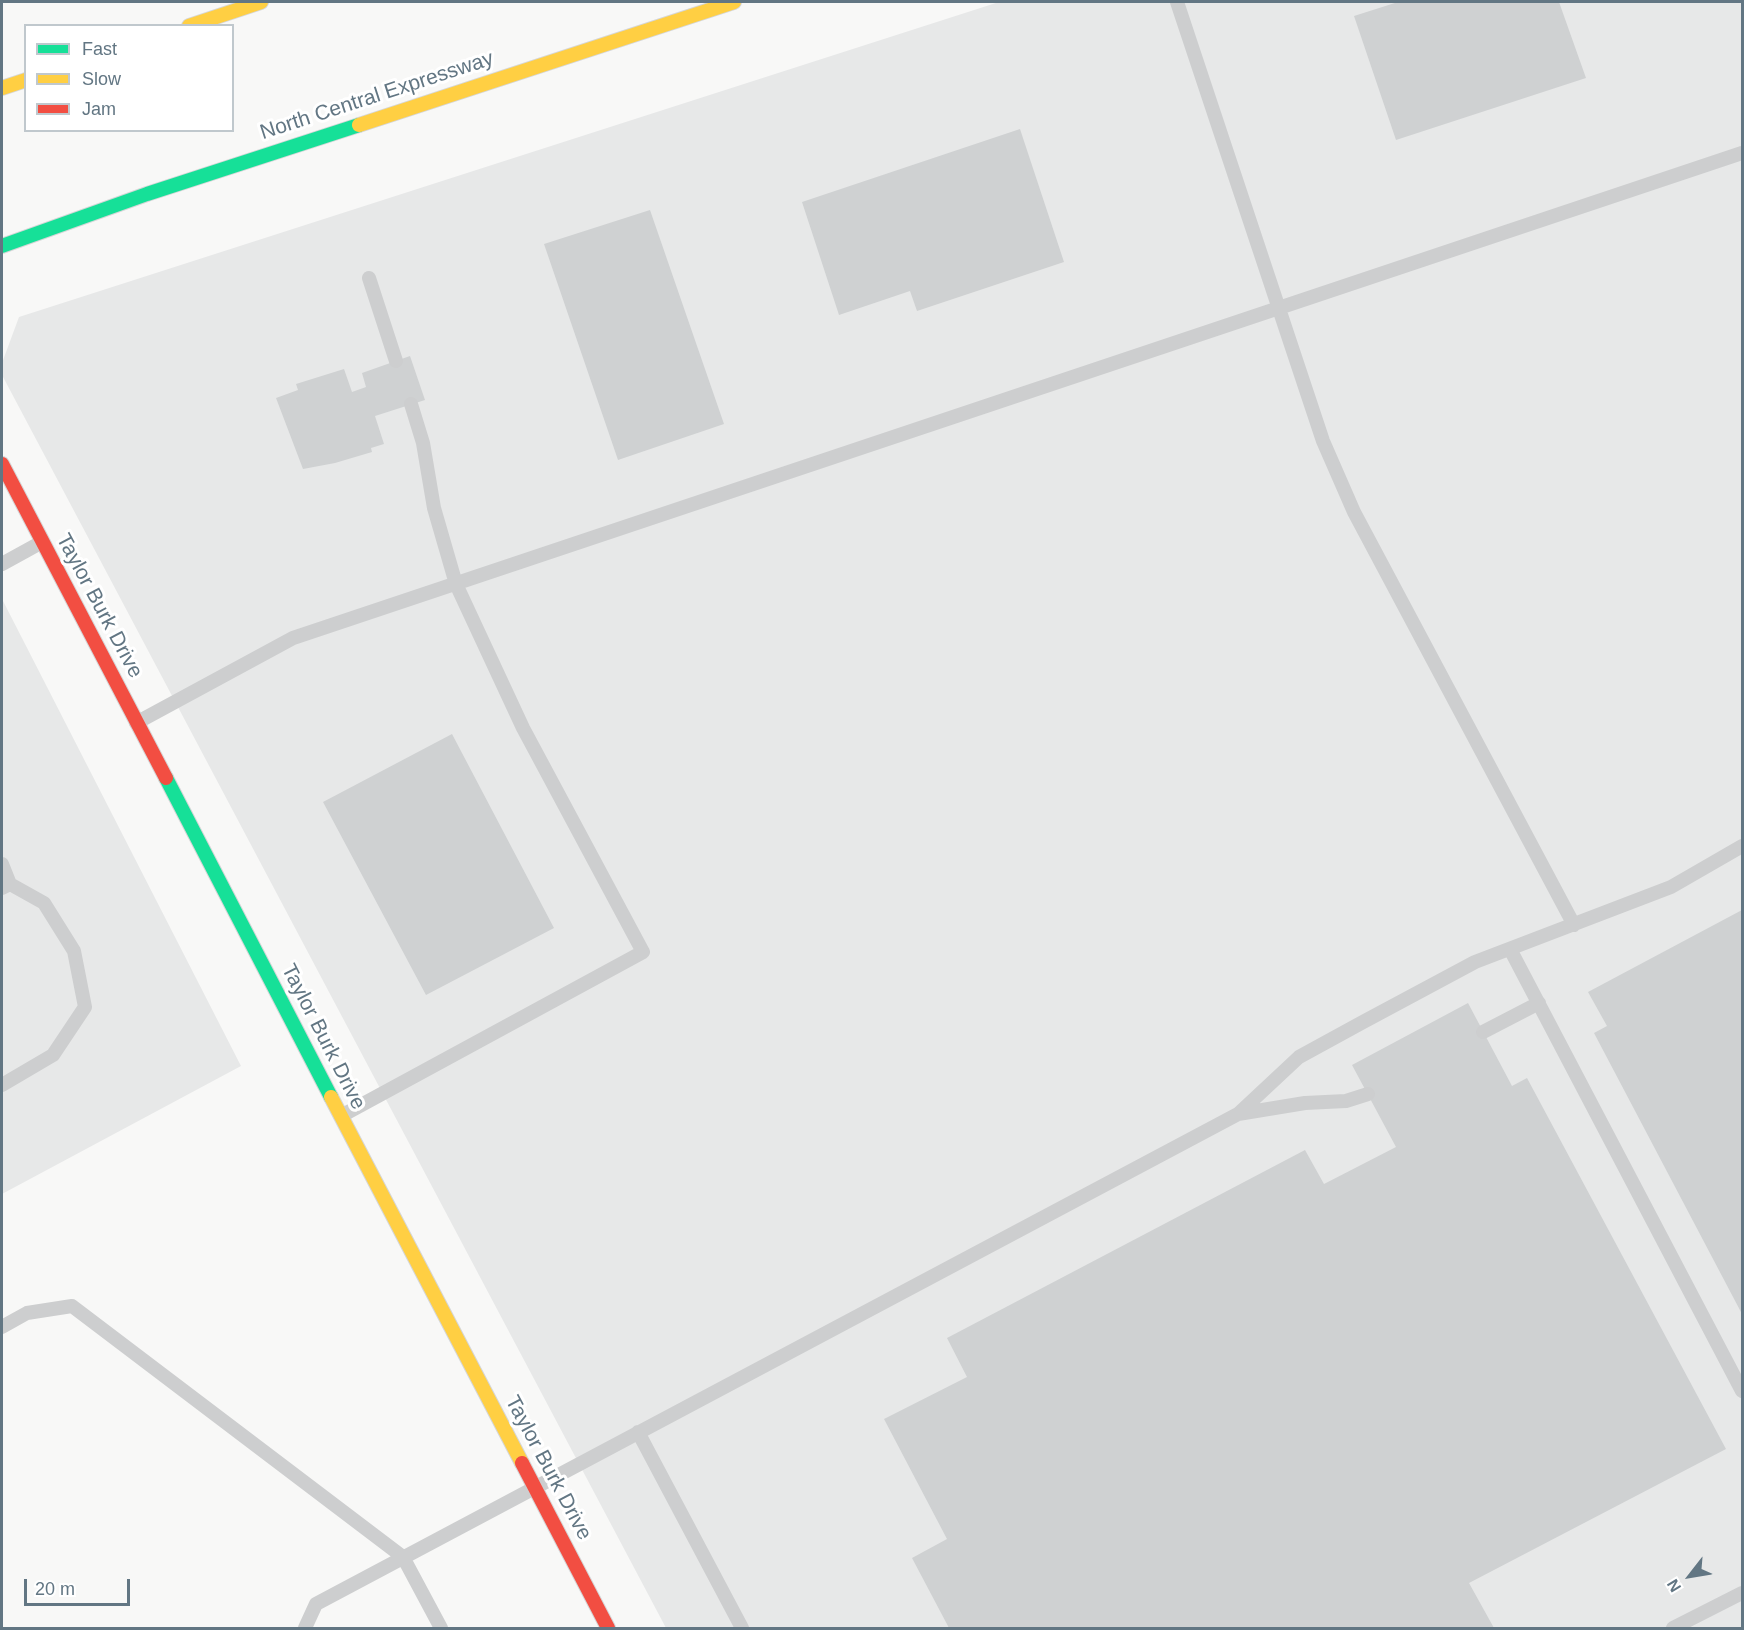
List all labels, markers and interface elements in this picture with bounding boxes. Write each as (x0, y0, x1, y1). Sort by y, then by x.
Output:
legend (24, 24, 234, 132)
text: Fast (82, 39, 117, 59)
street label: North Central Expressway (257, 46, 497, 146)
text: Slow (82, 69, 121, 89)
text: Jam (82, 99, 116, 119)
street label: Taylor Burk Drive (50, 530, 148, 682)
street label: Taylor Burk Drive (275, 960, 371, 1114)
street label: Taylor Burk Drive (499, 1392, 597, 1544)
north arrow (1660, 1546, 1720, 1606)
scale bar (27, 1567, 134, 1605)
text: N (1664, 1576, 1684, 1595)
text: 20 m (35, 1579, 75, 1599)

